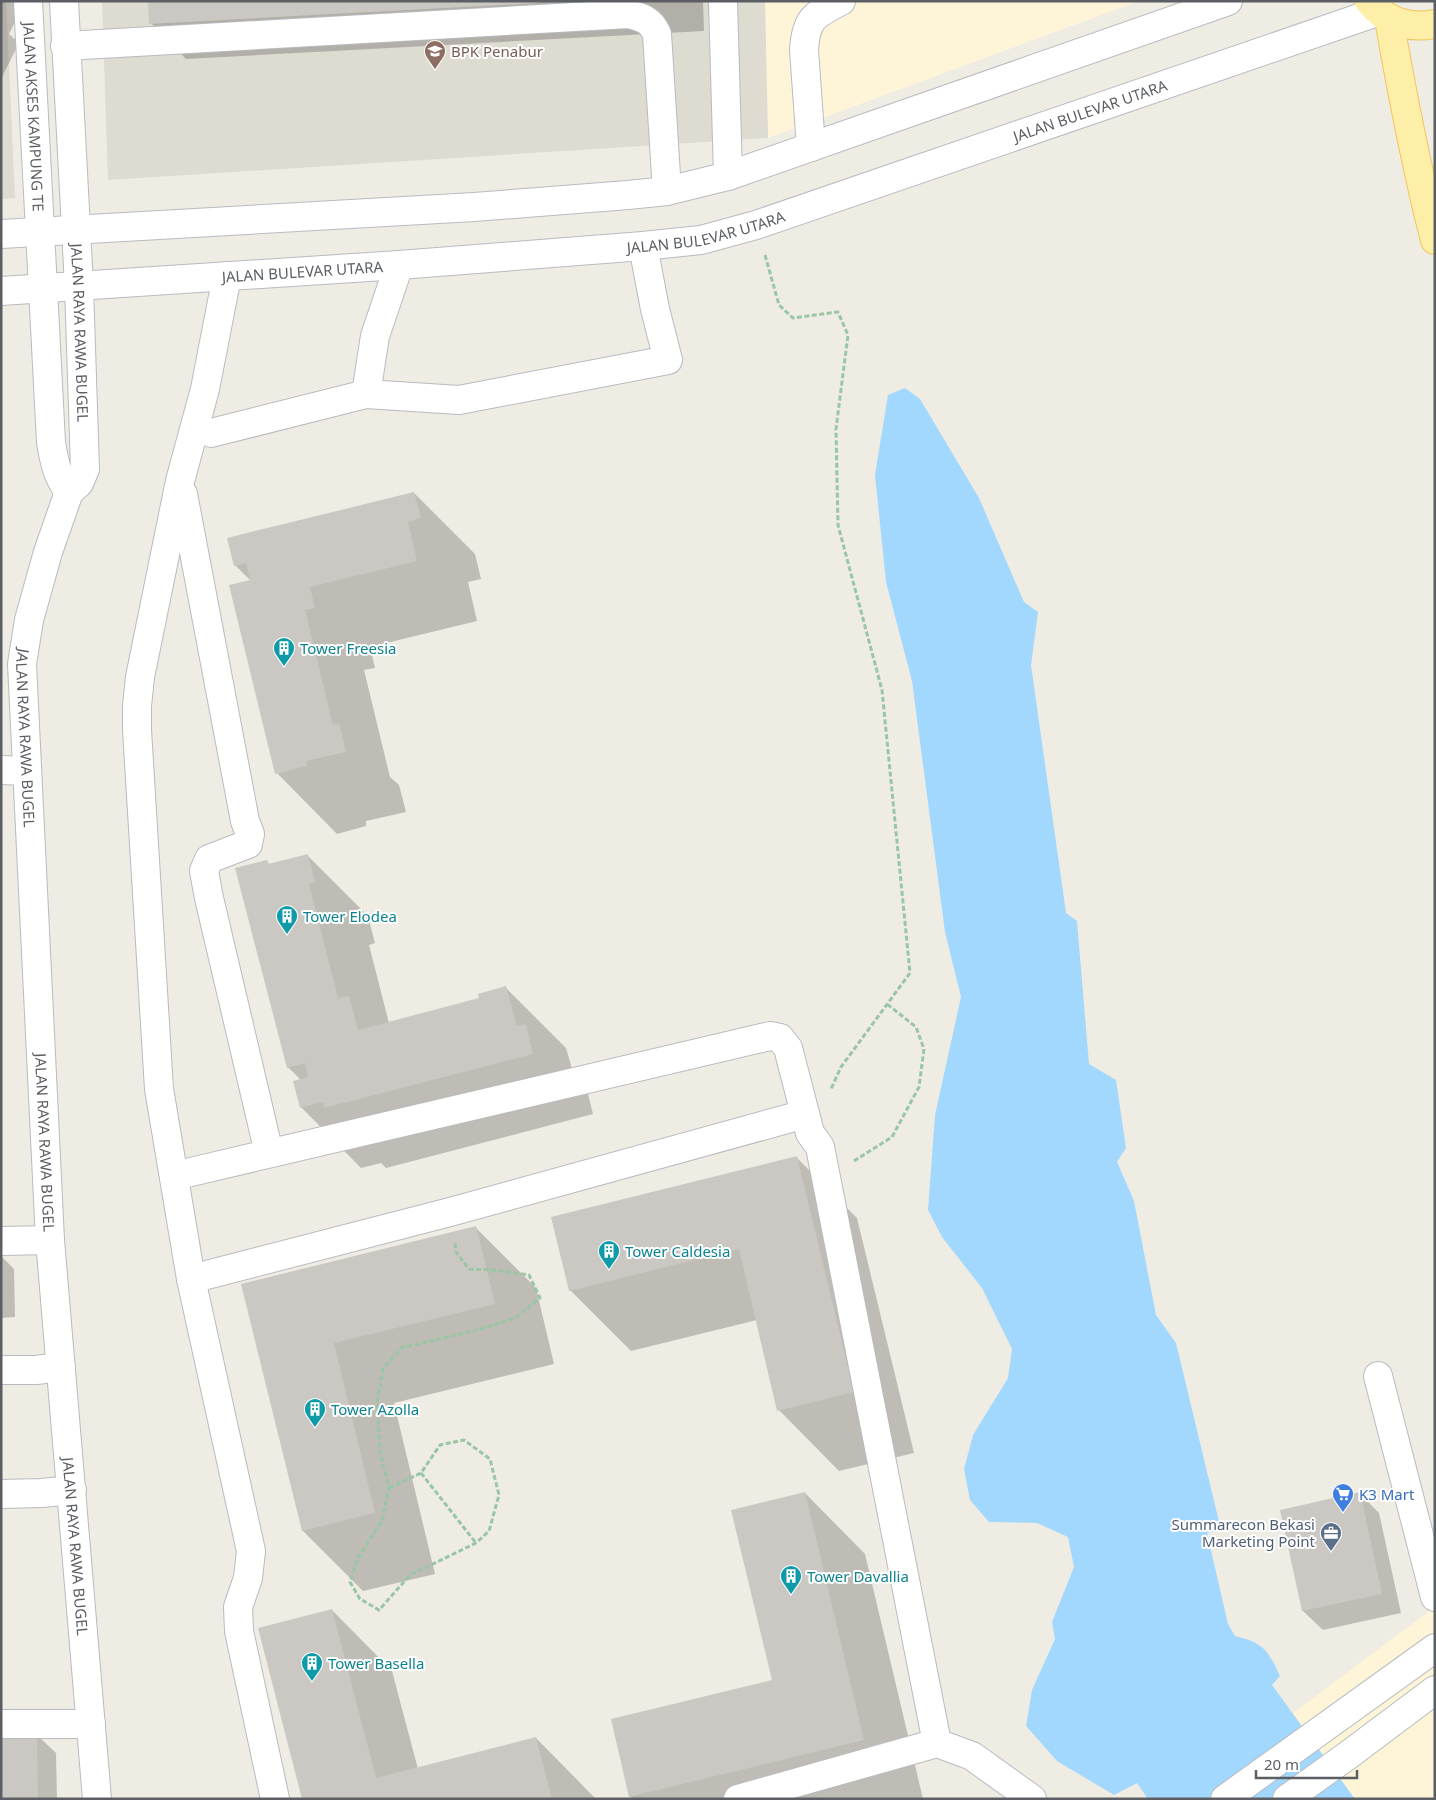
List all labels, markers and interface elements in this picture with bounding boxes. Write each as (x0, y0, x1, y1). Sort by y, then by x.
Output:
street label: JALAN AKSES KAMPUNG TE (19, 20, 49, 212)
school or university icon: BPK Penabur (423, 39, 447, 70)
place label: BPK Penabur (451, 41, 543, 61)
street label: JALAN BULEVAR UTARA (1008, 75, 1170, 147)
street label: JALAN BULEVAR UTARA (624, 206, 788, 257)
street label: JALAN RAYA RAWA BUGEL (67, 241, 93, 422)
street label: JALAN BULEVAR UTARA (219, 256, 384, 287)
building icon: Tower Freesia (272, 636, 296, 667)
place label: Tower Freesia (300, 638, 396, 658)
street label: JALAN RAYA RAWA BUGEL (12, 645, 40, 828)
building icon: Tower Elodea (275, 904, 299, 935)
place label: Tower Elodea (303, 906, 397, 926)
street label: JALAN RAYA RAWA BUGEL (31, 1051, 60, 1232)
building icon: Tower Caldesia (597, 1239, 621, 1270)
place label: Tower Caldesia (625, 1241, 730, 1261)
building icon: Tower Azolla (303, 1397, 327, 1428)
place label: Tower Azolla (331, 1399, 419, 1419)
street label: JALAN RAYA RAWA BUGEL (58, 1454, 93, 1636)
supermarket icon: K3 Mart (1331, 1482, 1355, 1513)
place label: K3 Mart (1359, 1484, 1415, 1504)
place label: Summarecon Bekasi Marketing Point (1172, 1514, 1316, 1551)
office icon: Summarecon Bekasi Marketing Point (1319, 1521, 1343, 1552)
building icon: Tower Davallia (779, 1564, 803, 1595)
place label: Tower Davallia (807, 1566, 909, 1586)
building icon: Tower Basella (300, 1651, 324, 1682)
place label: Tower Basella (328, 1653, 424, 1673)
scale bar (1256, 1748, 1357, 1780)
text: 20 m (1264, 1754, 1299, 1774)

